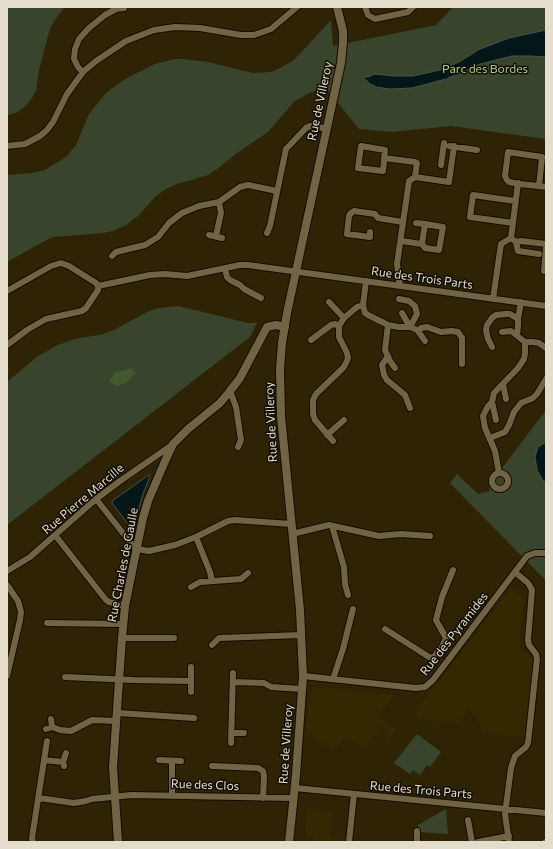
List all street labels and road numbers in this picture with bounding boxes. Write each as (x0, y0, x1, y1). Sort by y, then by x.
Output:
street label: Rue de Villeroy (305, 60, 335, 142)
street label: Rue des Trois Parts (370, 264, 474, 292)
street label: Rue de Villeroy (262, 381, 280, 463)
street label: Rue Pierre Marcille (39, 461, 127, 537)
street label: Rue Charles de Gaulle (105, 507, 141, 623)
street label: Rue des Pyramides (417, 590, 491, 678)
street label: Rue de Villeroy (276, 703, 296, 785)
street label: Rue des Clos (171, 777, 239, 793)
street label: Rue des Trois Parts (369, 778, 473, 802)

